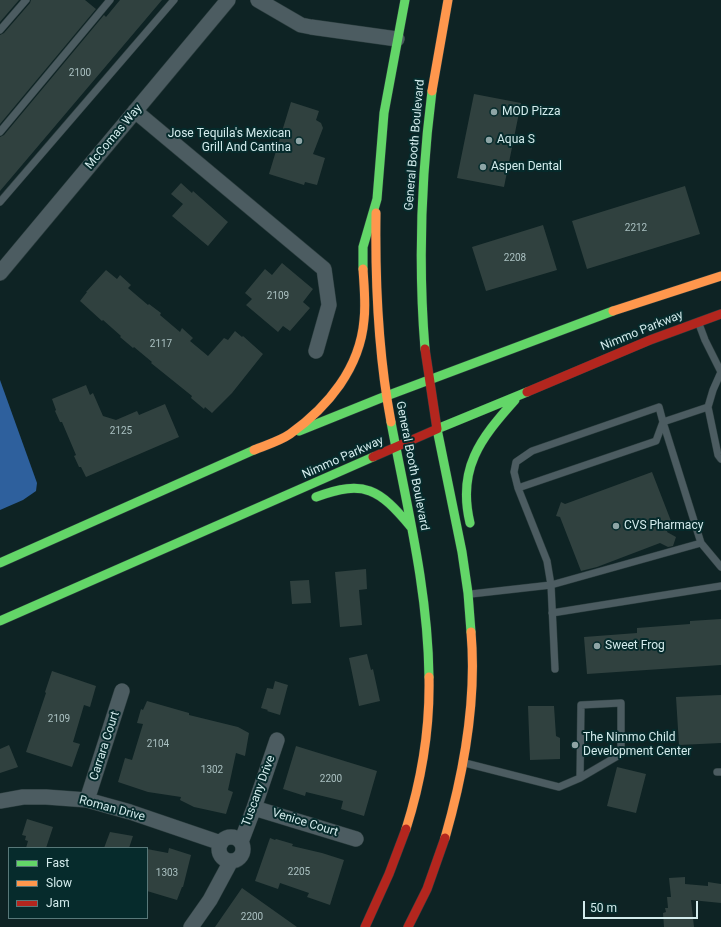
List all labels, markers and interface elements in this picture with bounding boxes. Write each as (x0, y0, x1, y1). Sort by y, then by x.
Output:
house number: 2100 (69, 67, 91, 79)
street label: General Booth Boulevard (402, 79, 428, 211)
street label: McComas Way (83, 102, 145, 172)
place label: MOD Pizza (502, 105, 561, 119)
marker: MOD Pizza (489, 107, 499, 117)
place label: Jose Tequila's Mexican Grill And Cantina (168, 127, 291, 155)
place label: Aqua S (497, 133, 535, 147)
marker: Aqua S (484, 135, 494, 145)
marker: Jose Tequila's Mexican Grill And Cantina (294, 136, 304, 146)
place label: Aspen Dental (491, 160, 562, 174)
marker: Aspen Dental (478, 162, 488, 172)
house number: 2212 (625, 222, 647, 234)
house number: 2208 (504, 252, 526, 264)
house number: 2109 (267, 290, 289, 302)
street label: Nimmo Parkway (599, 308, 685, 354)
house number: 2117 (150, 338, 172, 350)
street label: General Booth Boulevard (392, 400, 432, 532)
house number: 2125 (110, 425, 132, 437)
street label: Nimmo Parkway (300, 434, 386, 482)
place label: CVS Pharmacy (624, 519, 703, 533)
marker: CVS Pharmacy (611, 521, 621, 531)
place label: Sweet Frog (605, 639, 665, 653)
marker: Sweet Frog (592, 641, 602, 651)
street label: Carrara Court (87, 710, 123, 782)
house number: 2109 (48, 713, 70, 725)
place label: The Nimmo Child Development Center (583, 731, 691, 759)
house number: 2104 (147, 738, 169, 750)
marker: The Nimmo Child Development Center (570, 740, 580, 750)
street label: Tuscany Drive (240, 754, 278, 828)
house number: 1302 (201, 764, 223, 776)
house number: 2200 (320, 773, 342, 785)
street label: Roman Drive (77, 793, 147, 825)
street label: Venice Court (270, 806, 340, 840)
legend (8, 847, 148, 919)
text: Fast (46, 856, 69, 870)
house number: 2205 (288, 866, 310, 878)
house number: 1303 (156, 867, 178, 879)
text: Slow (46, 876, 72, 890)
scale bar (585, 893, 700, 919)
text: Jam (46, 896, 70, 910)
text: 50 m (590, 901, 617, 915)
house number: 2200 (241, 911, 263, 923)

